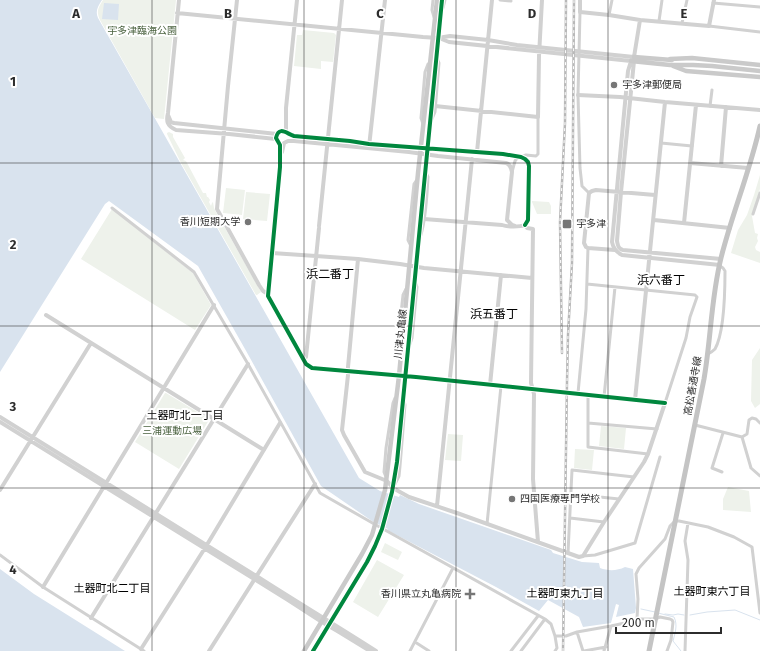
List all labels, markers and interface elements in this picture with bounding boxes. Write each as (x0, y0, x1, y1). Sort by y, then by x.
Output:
text: A (71, 6, 80, 21)
text: B (224, 6, 232, 21)
text: C (376, 6, 384, 21)
text: D (528, 6, 537, 21)
text: E (681, 6, 688, 21)
park label: 宇多津臨海公園 (107, 25, 177, 37)
text: 1 (10, 74, 16, 89)
place label: 宇多津郵便局 (622, 79, 682, 91)
marker: 宇多津郵便局 (609, 80, 619, 90)
place label: 香川短期大学 (180, 216, 240, 228)
marker: 香川短期大学 (243, 217, 253, 227)
marker: 宇多津 (561, 218, 573, 230)
place label: 宇多津 (576, 218, 606, 230)
text: 2 (10, 237, 17, 252)
district label: 浜二番丁 (306, 267, 354, 281)
district label: 浜六番丁 (637, 273, 685, 287)
district label: 浜五番丁 (470, 307, 518, 321)
street label: 川津丸亀線 (392, 309, 410, 359)
street label: 高松善通寺線 (682, 355, 704, 417)
text: 3 (9, 399, 17, 414)
district label: 土器町北一丁目 (147, 409, 224, 422)
park label: 三浦運動広場 (142, 425, 202, 437)
place label: 四国医療専門学校 (520, 493, 600, 505)
marker: 四国医療専門学校 (507, 494, 517, 504)
text: 4 (9, 562, 17, 577)
district label: 土器町北二丁目 (74, 582, 151, 595)
district label: 土器町東六丁目 (674, 585, 751, 598)
district label: 土器町東九丁目 (527, 587, 604, 600)
place label: 香川県立丸亀病院 (381, 588, 461, 600)
marker: 香川県立丸亀病院 (464, 588, 476, 600)
scale bar (616, 609, 721, 635)
text: 200 m (622, 616, 655, 630)

